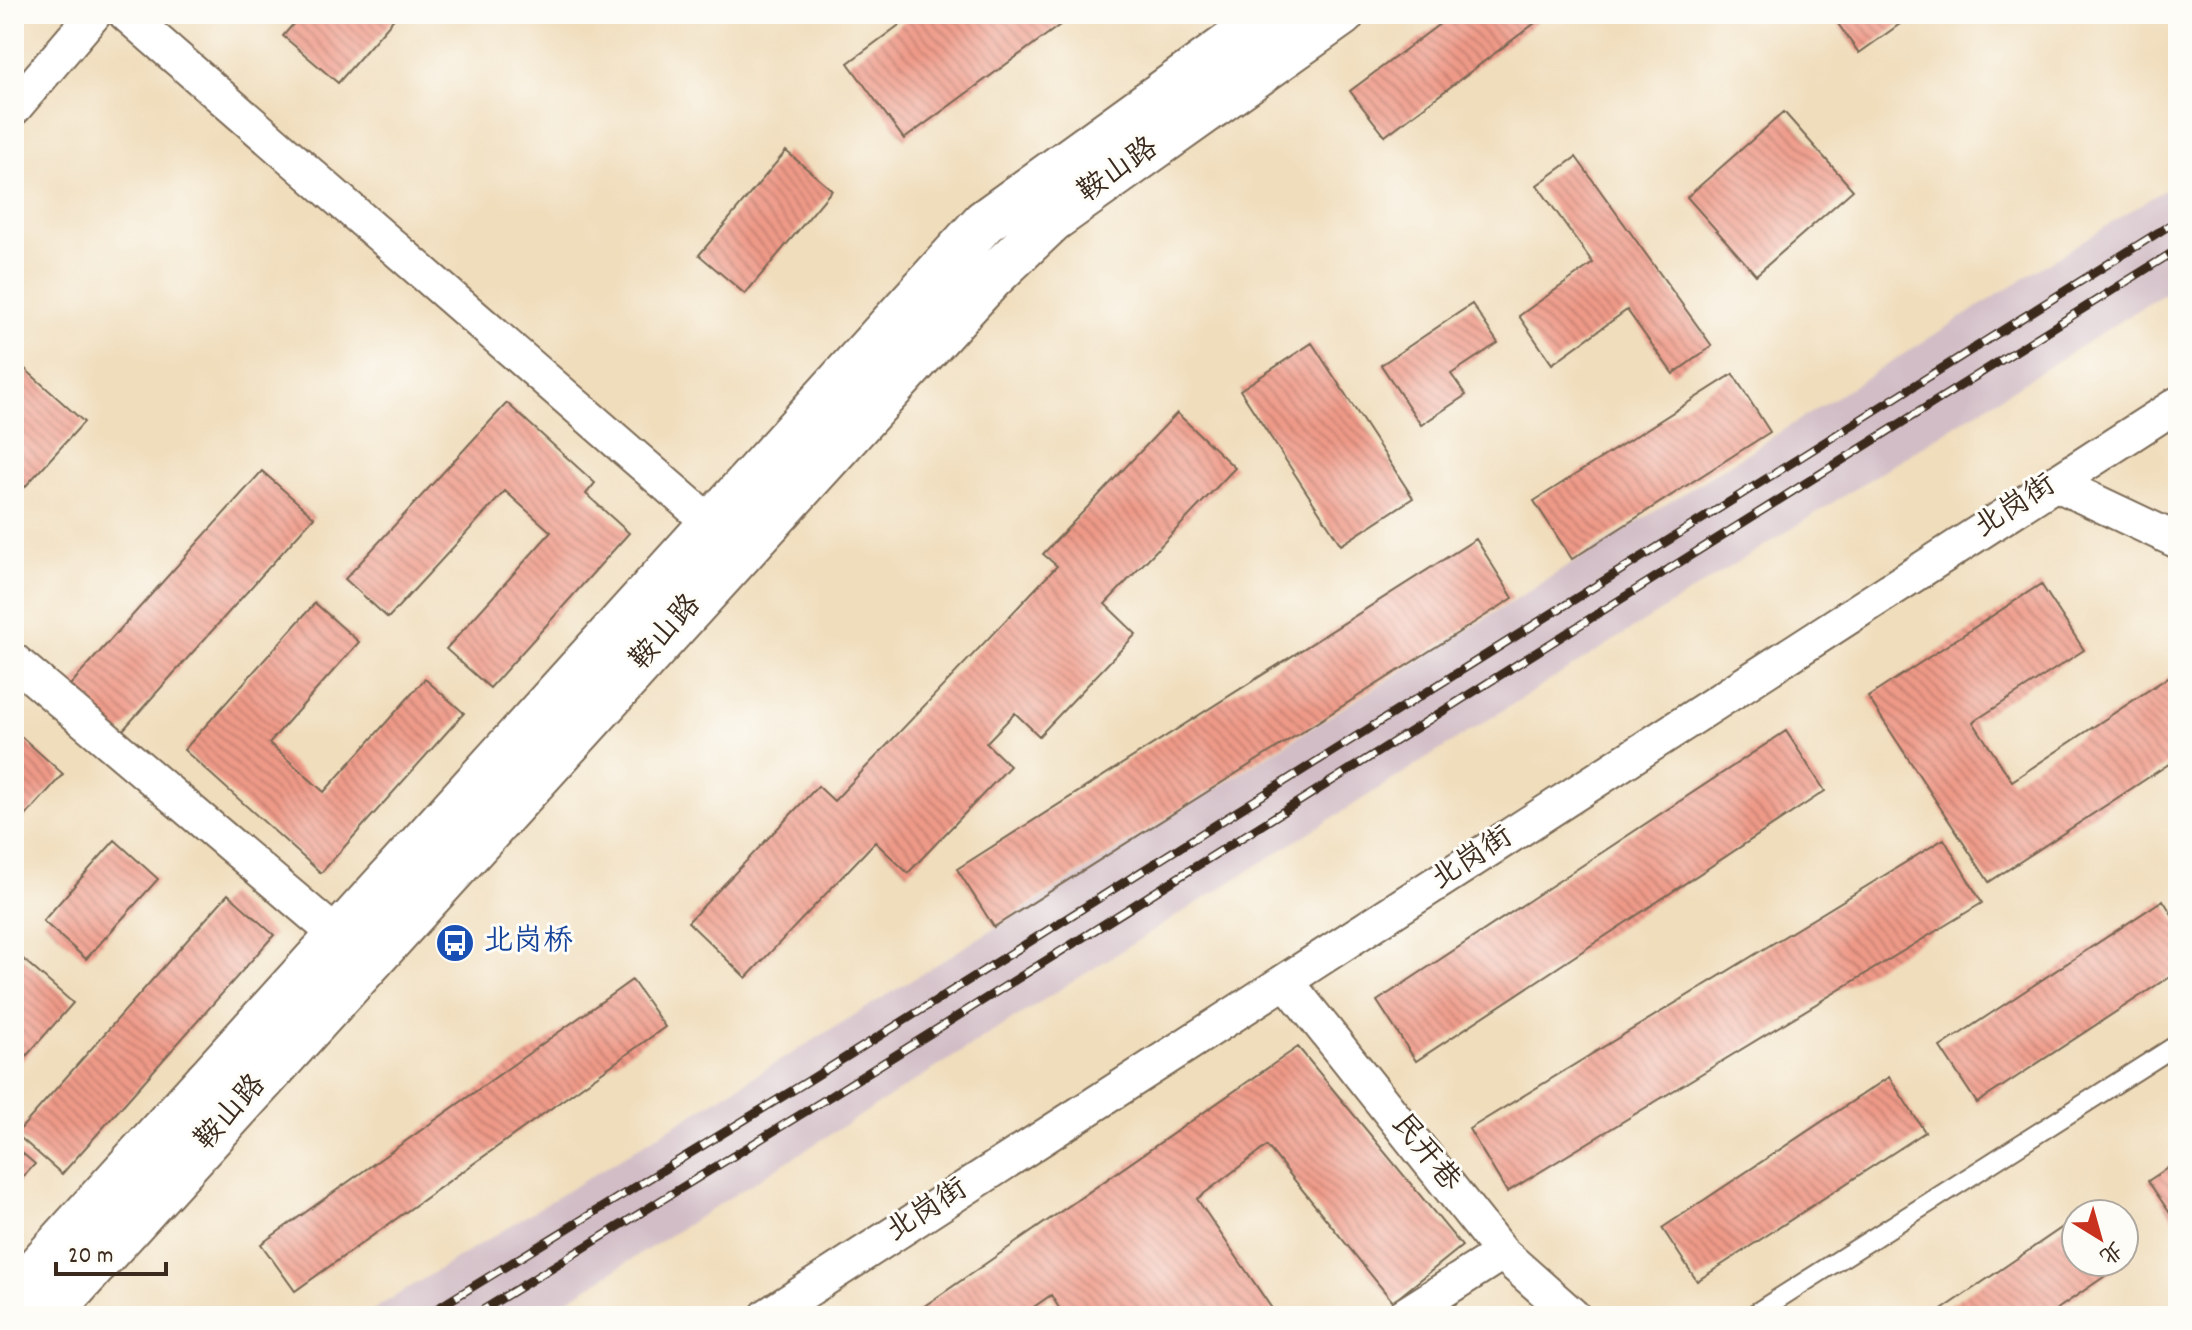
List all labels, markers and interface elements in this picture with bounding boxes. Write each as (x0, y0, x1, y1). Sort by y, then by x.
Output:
street label: 鞍山路 (1070, 129, 1168, 215)
street label: 北岗街 (1967, 465, 2065, 551)
street label: 鞍山路 (621, 586, 713, 682)
street label: 北岗街 (1424, 817, 1522, 903)
bus stop icon: 北岗桥 (434, 922, 476, 964)
place label: 北岗桥 (483, 922, 573, 965)
street label: 鞍山路 (186, 1066, 278, 1162)
street label: 民开巷 (1379, 1105, 1469, 1203)
street label: 北岗街 (879, 1169, 977, 1255)
north arrow (2060, 1198, 2140, 1278)
scale bar (56, 1226, 166, 1276)
text: 北 (2092, 1232, 2128, 1270)
text: 20 m (68, 1240, 114, 1274)

